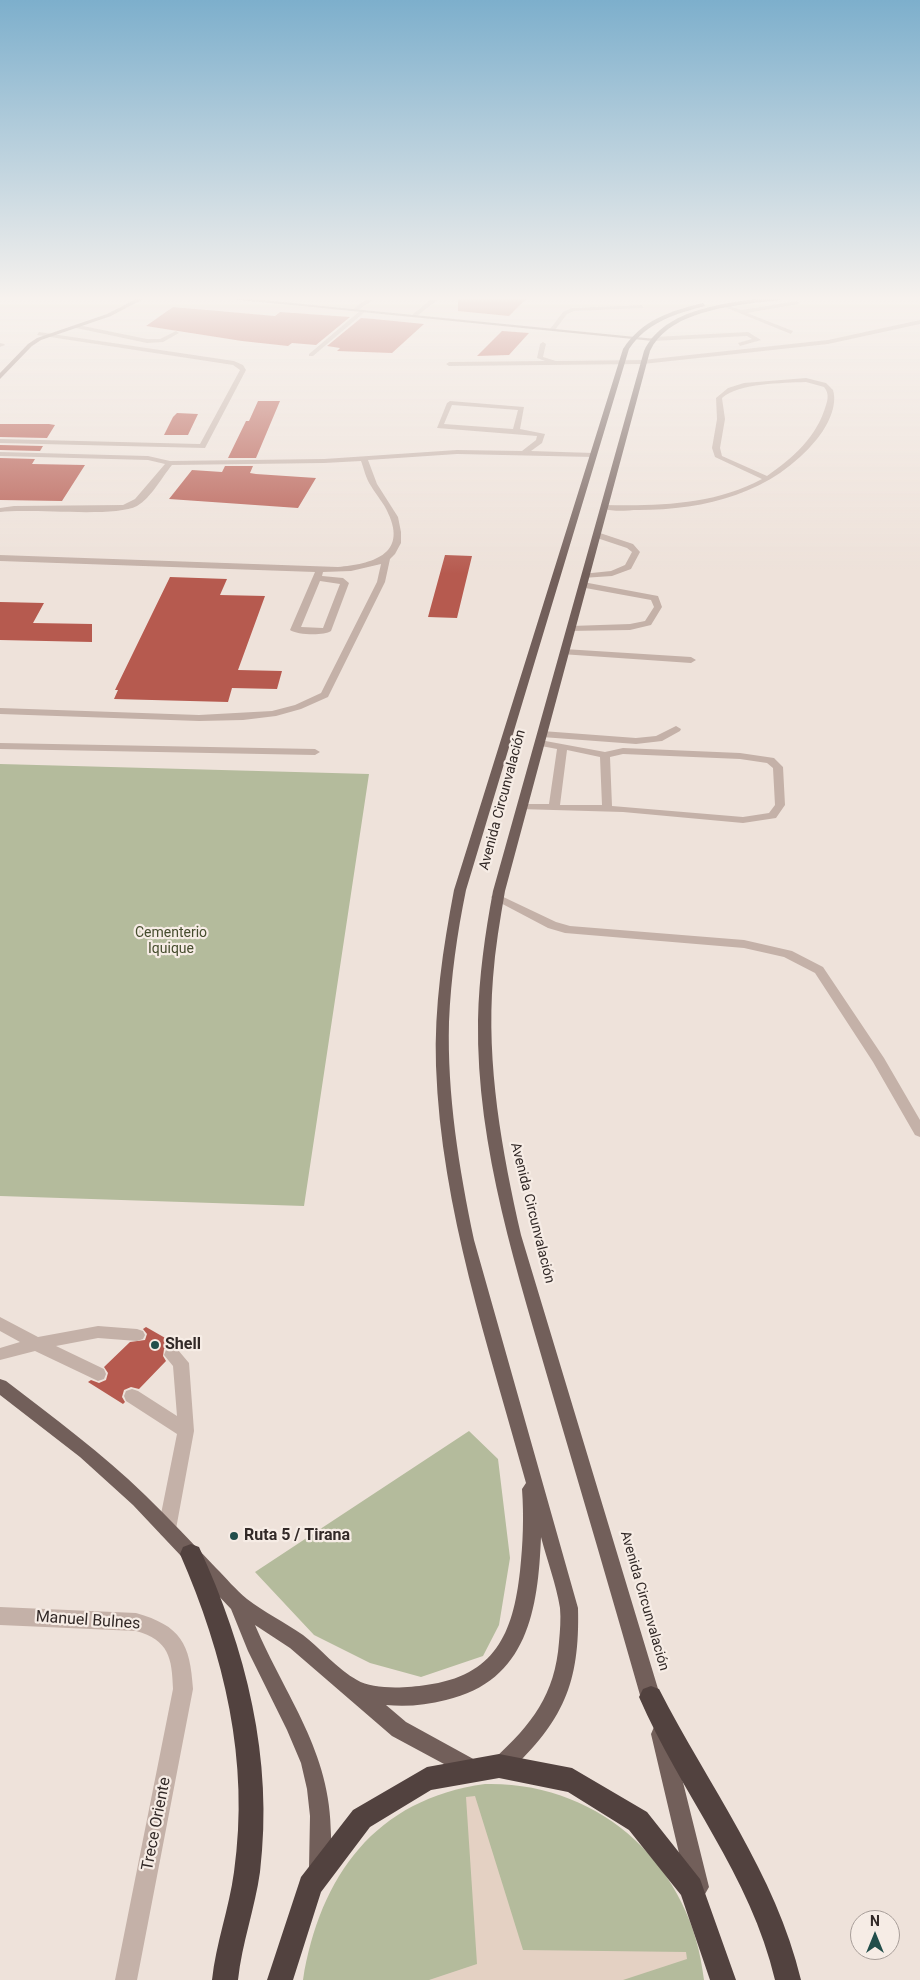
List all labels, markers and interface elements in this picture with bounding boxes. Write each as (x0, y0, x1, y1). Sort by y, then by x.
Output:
street label: Avenida Circunvalación (476, 728, 530, 872)
park label: Cementerio Iquique (135, 925, 207, 958)
street label: Avenida Circunvalación (506, 1141, 558, 1285)
place label: Shell (165, 1335, 201, 1355)
marker: Shell (149, 1339, 161, 1351)
place label: Ruta 5 / Tirana (244, 1526, 350, 1546)
street label: Avenida Circunvalación (616, 1529, 672, 1673)
marker: Ruta 5 / Tirana (228, 1530, 240, 1542)
street label: Manuel Bulnes (35, 1608, 141, 1634)
street label: Trece Oriente (139, 1776, 175, 1872)
north arrow (850, 1910, 900, 1960)
text: N (870, 1913, 880, 1929)

